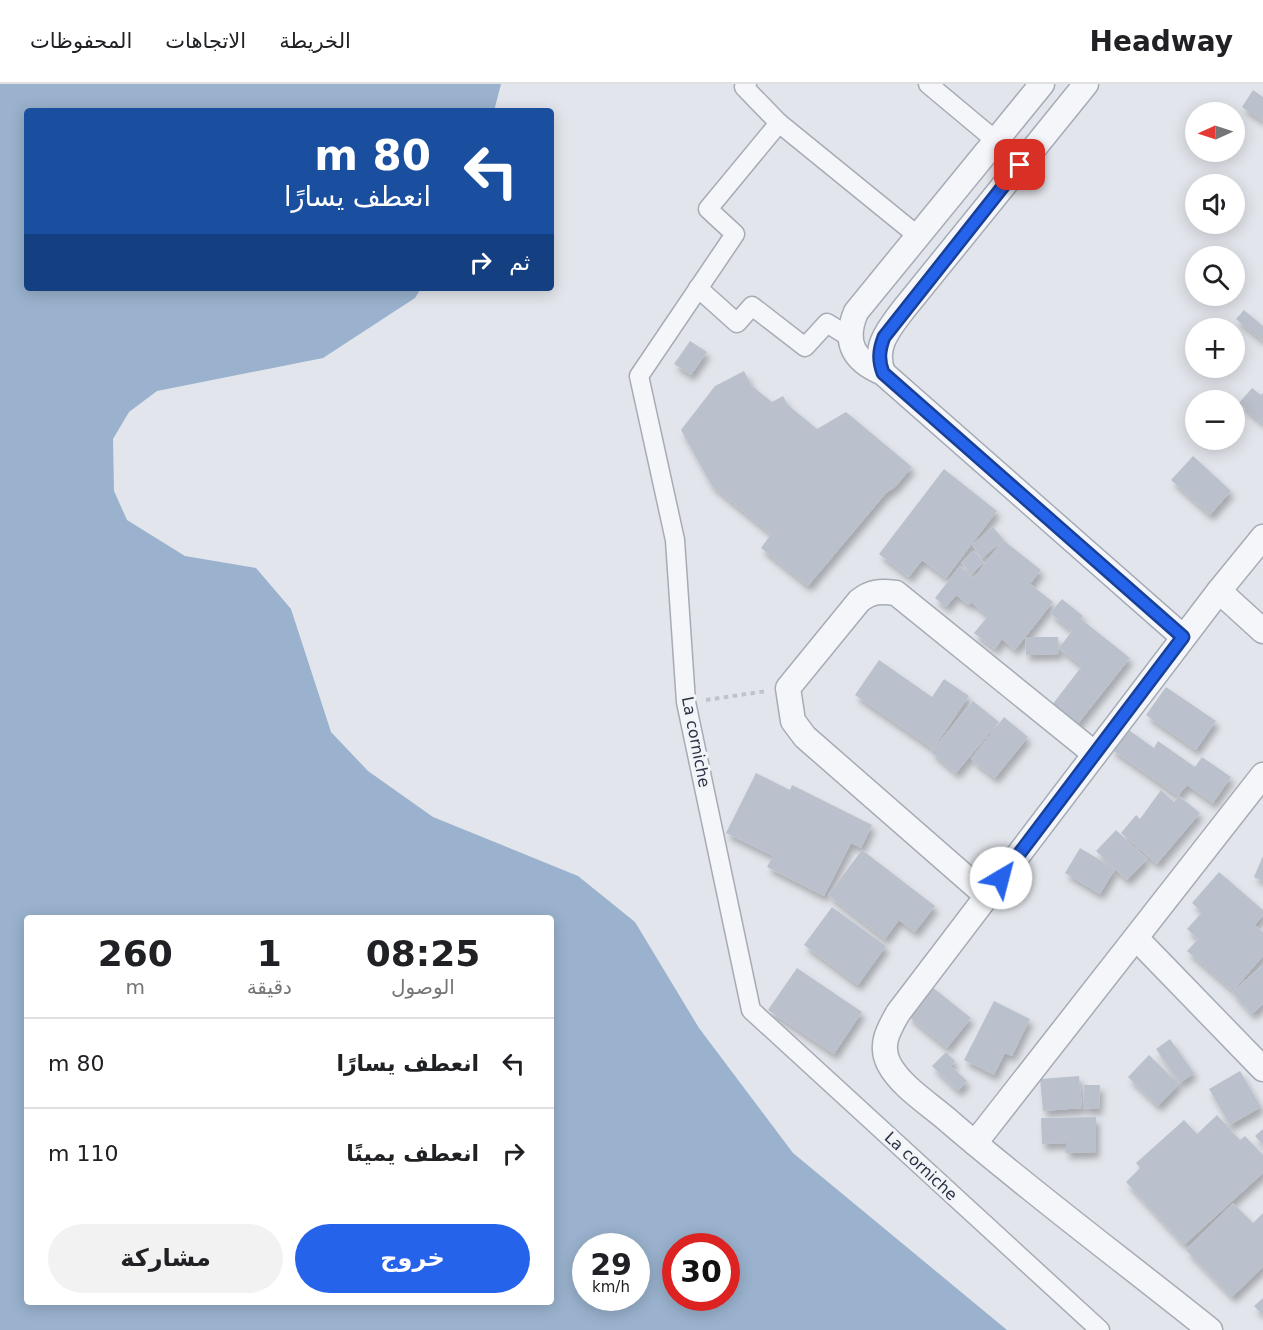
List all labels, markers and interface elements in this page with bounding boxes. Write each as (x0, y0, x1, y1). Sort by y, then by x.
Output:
text: Headway (1089, 25, 1233, 58)
text: المحفوظات (30, 29, 132, 53)
text: الاتجاهات (165, 29, 246, 53)
text: الخريطة (279, 29, 351, 53)
north arrow (1185, 102, 1245, 162)
map controls (1185, 102, 1245, 450)
text: 80 m (314, 131, 431, 180)
icon: left (452, 132, 530, 210)
pin (994, 139, 1045, 190)
icon: arrive (1003, 148, 1036, 181)
button: sound (1185, 174, 1245, 234)
text: انعطف يسارًا (284, 181, 431, 212)
icon: right (464, 246, 497, 279)
button: search (1185, 246, 1245, 306)
text: ثم (509, 250, 530, 275)
button: + (1185, 318, 1245, 378)
button: − (1185, 390, 1245, 450)
street label: La corniche (678, 695, 714, 789)
position arrow (969, 846, 1033, 910)
text: 260 (98, 933, 173, 974)
text: 1 (257, 933, 282, 974)
text: 08:25 (366, 933, 480, 974)
text: m (126, 975, 145, 999)
text: دقيقة (247, 975, 292, 999)
text: الوصول (391, 975, 455, 999)
icon: left (497, 1047, 530, 1080)
text: 80 m (48, 1051, 104, 1076)
text: انعطف يسارًا (336, 1051, 479, 1076)
street label: La corniche (881, 1128, 961, 1204)
icon: right (497, 1137, 530, 1170)
text: 110 m (48, 1141, 118, 1166)
text: انعطف يمينًا (346, 1141, 479, 1166)
button: مشاركة (48, 1224, 283, 1293)
button: خروج (295, 1224, 530, 1293)
speed limit sign: 30 (662, 1233, 740, 1311)
text: 29 (590, 1247, 632, 1282)
text: km/h (592, 1278, 630, 1296)

